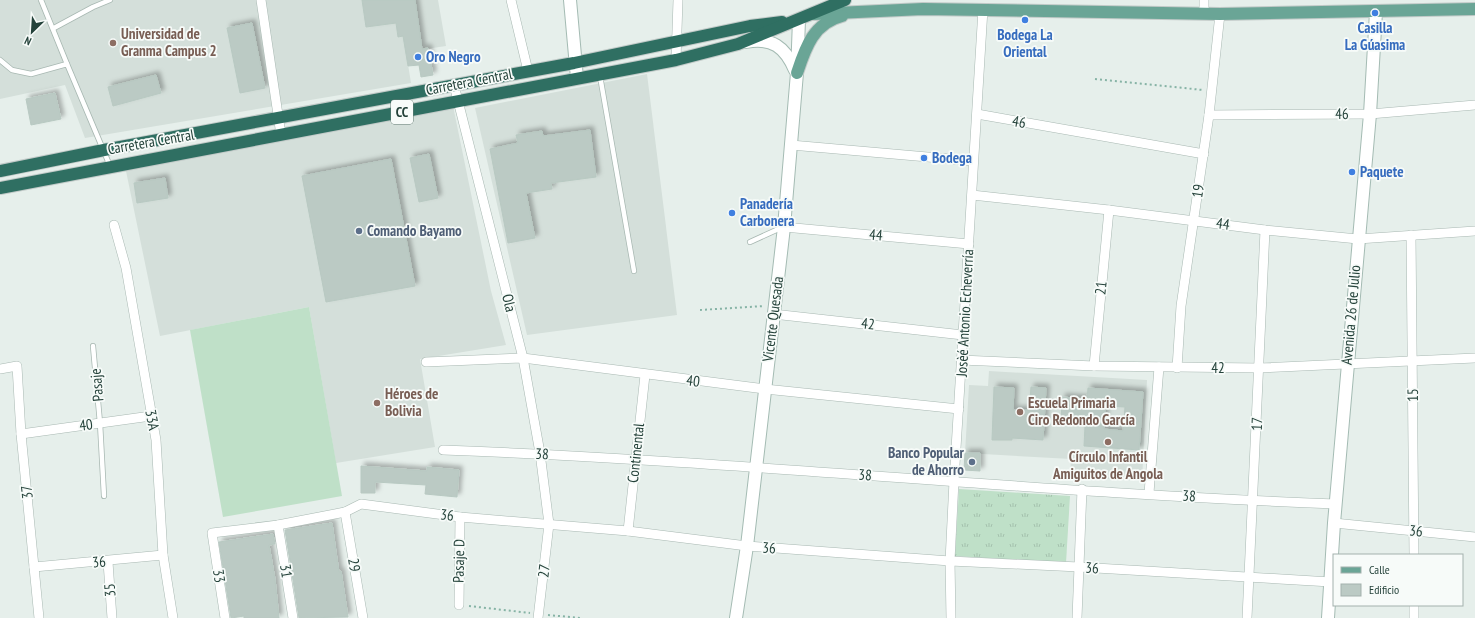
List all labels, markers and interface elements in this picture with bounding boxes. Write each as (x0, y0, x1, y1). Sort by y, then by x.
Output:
marker: Casilla La Gúasima (1370, 8, 1380, 18)
north arrow (12, 12, 52, 52)
marker: Bodega La Oriental (1020, 15, 1030, 25)
place label: Casilla La Gúasima (1345, 18, 1405, 54)
place label: Universidad de Granma Campus 2 (121, 24, 217, 60)
place label: Bodega La Oriental (997, 25, 1053, 61)
text: N (22, 33, 33, 49)
marker: Universidad de Granma Campus 2 (108, 38, 118, 48)
place label: Oro Negro (426, 47, 481, 66)
marker: Oro Negro (413, 52, 423, 62)
street label: Carretera Central (424, 64, 514, 99)
road number: CC (391, 100, 413, 124)
street label: 46 (1335, 104, 1349, 123)
street label: 46 (1011, 111, 1028, 132)
street label: Carretera Central (106, 124, 196, 158)
place label: Bodega (932, 148, 972, 167)
marker: Bodega (919, 153, 929, 163)
place label: Paquete (1360, 162, 1404, 181)
marker: Paquete (1347, 167, 1357, 177)
street label: 19 (1187, 183, 1208, 199)
place label: Panadería Carbonera (740, 194, 794, 230)
marker: Panadería Carbonera (727, 208, 737, 218)
street label: 44 (1215, 213, 1231, 234)
place label: Comando Bayamo (367, 221, 462, 240)
street label: 44 (868, 224, 884, 245)
marker: Comando Bayamo (354, 226, 364, 236)
street label: Josèé Antonio Echeverría (952, 249, 977, 378)
street label: Avenida 26 de Julio (1337, 264, 1364, 366)
street label: Vicente Quesada (758, 275, 787, 364)
street label: 21 (1090, 280, 1111, 296)
street label: Ola (498, 292, 521, 314)
street label: 42 (860, 313, 876, 334)
street label: 42 (1211, 358, 1225, 377)
street label: Pasaje (86, 368, 107, 402)
street label: 40 (685, 370, 701, 391)
place label: Héroes de Bolivia (385, 384, 438, 420)
street label: 15 (1403, 388, 1422, 402)
place label: Escuela Primaria Ciro Redondo García (1028, 393, 1135, 429)
marker: Héroes de Bolivia (372, 398, 382, 408)
marker: Escuela Primaria Ciro Redondo García (1015, 407, 1025, 417)
street label: 33A (141, 408, 164, 433)
street label: 40 (78, 414, 94, 435)
street label: 17 (1247, 417, 1266, 431)
street label: Continental (623, 422, 648, 484)
marker: Círculo Infantil Amiguitos de Angola (1103, 437, 1113, 447)
place label: Banco Popular de Ahorro (888, 443, 965, 479)
street label: 38 (535, 444, 549, 463)
place label: Círculo Infantil Amiguitos de Angola (1052, 447, 1163, 483)
marker: Banco Popular de Ahorro (967, 457, 977, 467)
street label: 38 (858, 465, 872, 484)
street label: 37 (16, 484, 37, 500)
street label: 38 (1182, 486, 1196, 505)
street label: 36 (439, 504, 455, 525)
street label: 36 (1408, 520, 1424, 541)
street label: 36 (762, 538, 777, 557)
street label: Pasaje D (449, 539, 468, 583)
street label: 36 (91, 551, 107, 572)
legend (1333, 554, 1463, 606)
street label: 29 (344, 557, 365, 573)
street label: 36 (1085, 558, 1100, 577)
text: Calle (1369, 562, 1390, 577)
street label: 31 (276, 563, 297, 579)
street label: 27 (533, 563, 554, 579)
street label: 33 (209, 568, 230, 584)
text: Edificio (1369, 582, 1399, 597)
street label: 35 (100, 583, 119, 597)

